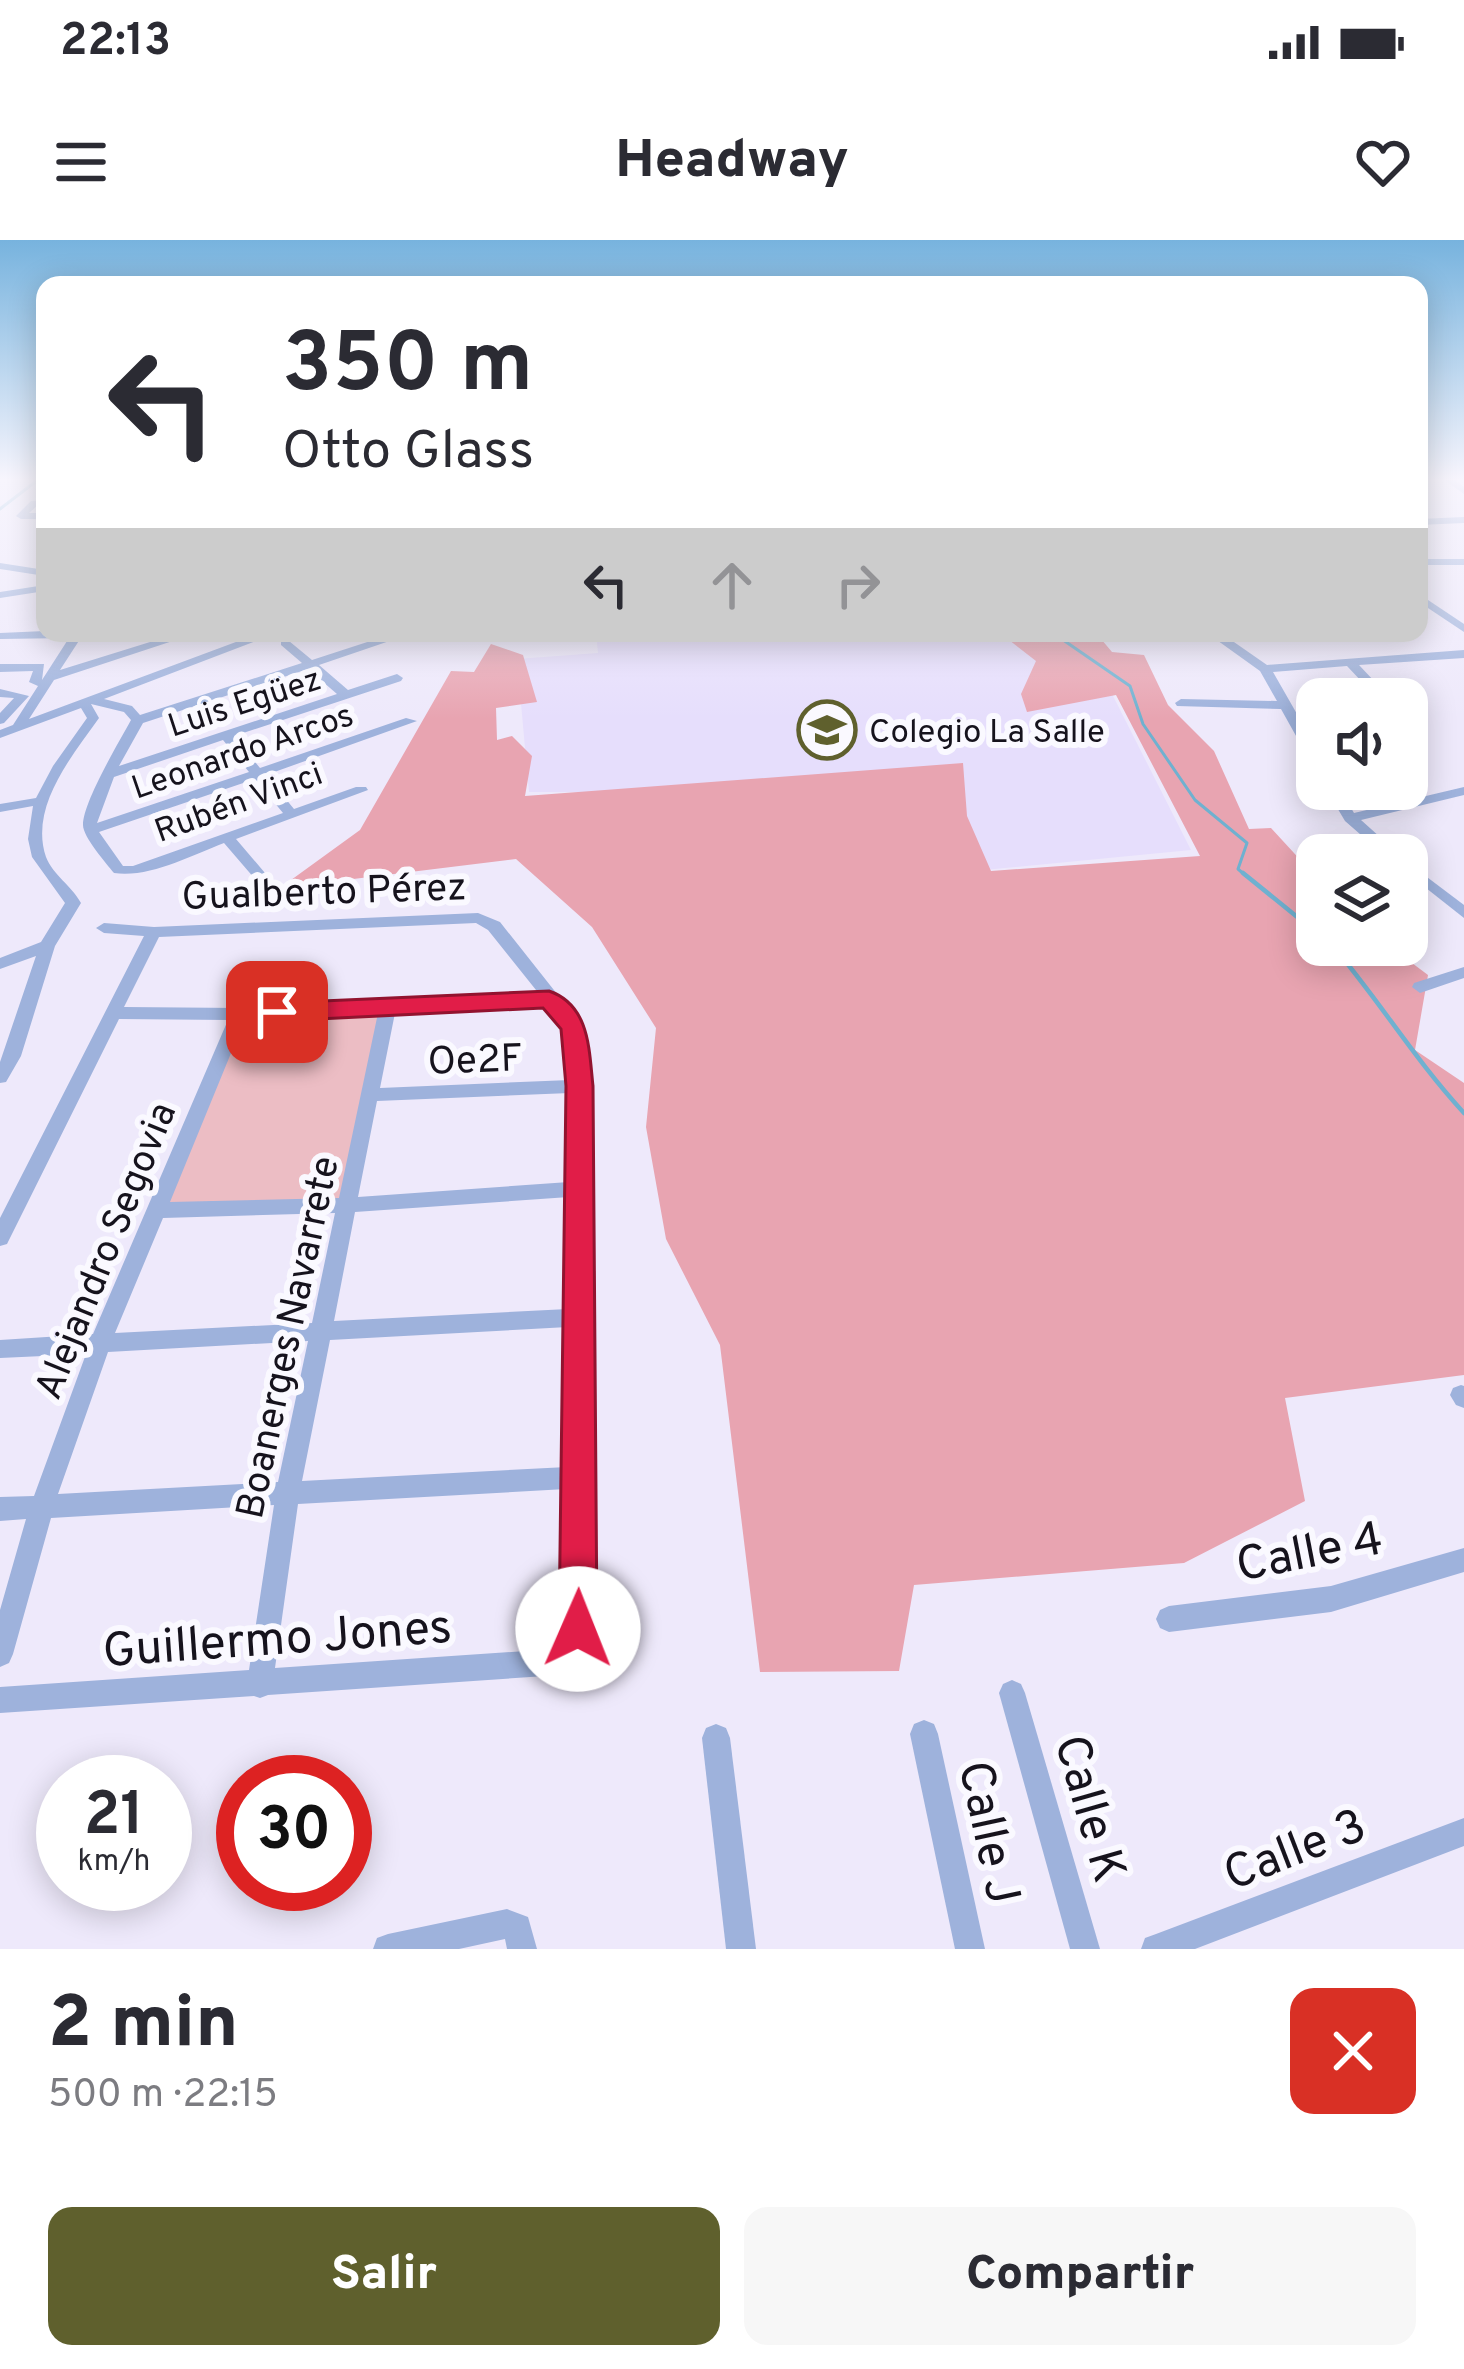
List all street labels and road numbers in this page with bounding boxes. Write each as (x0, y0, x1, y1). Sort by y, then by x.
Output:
street label: Luis Egüez (163, 660, 327, 749)
street label: Leonardo Arcos (127, 696, 360, 811)
street label: Rubén Vinci (150, 755, 329, 855)
street label: Gualberto Pérez (181, 865, 467, 924)
street label: Oe2F (427, 1036, 523, 1089)
street label: Alejandro Segovia (26, 1096, 190, 1407)
street label: Boanerges Navarrete (228, 1152, 353, 1524)
street label: Calle 4 (1231, 1511, 1389, 1599)
street label: Guillermo Jones (101, 1600, 454, 1684)
street label: Calle K (1038, 1729, 1137, 1890)
street label: Calle J (942, 1756, 1031, 1910)
street label: Calle 3 (1216, 1798, 1375, 1907)

